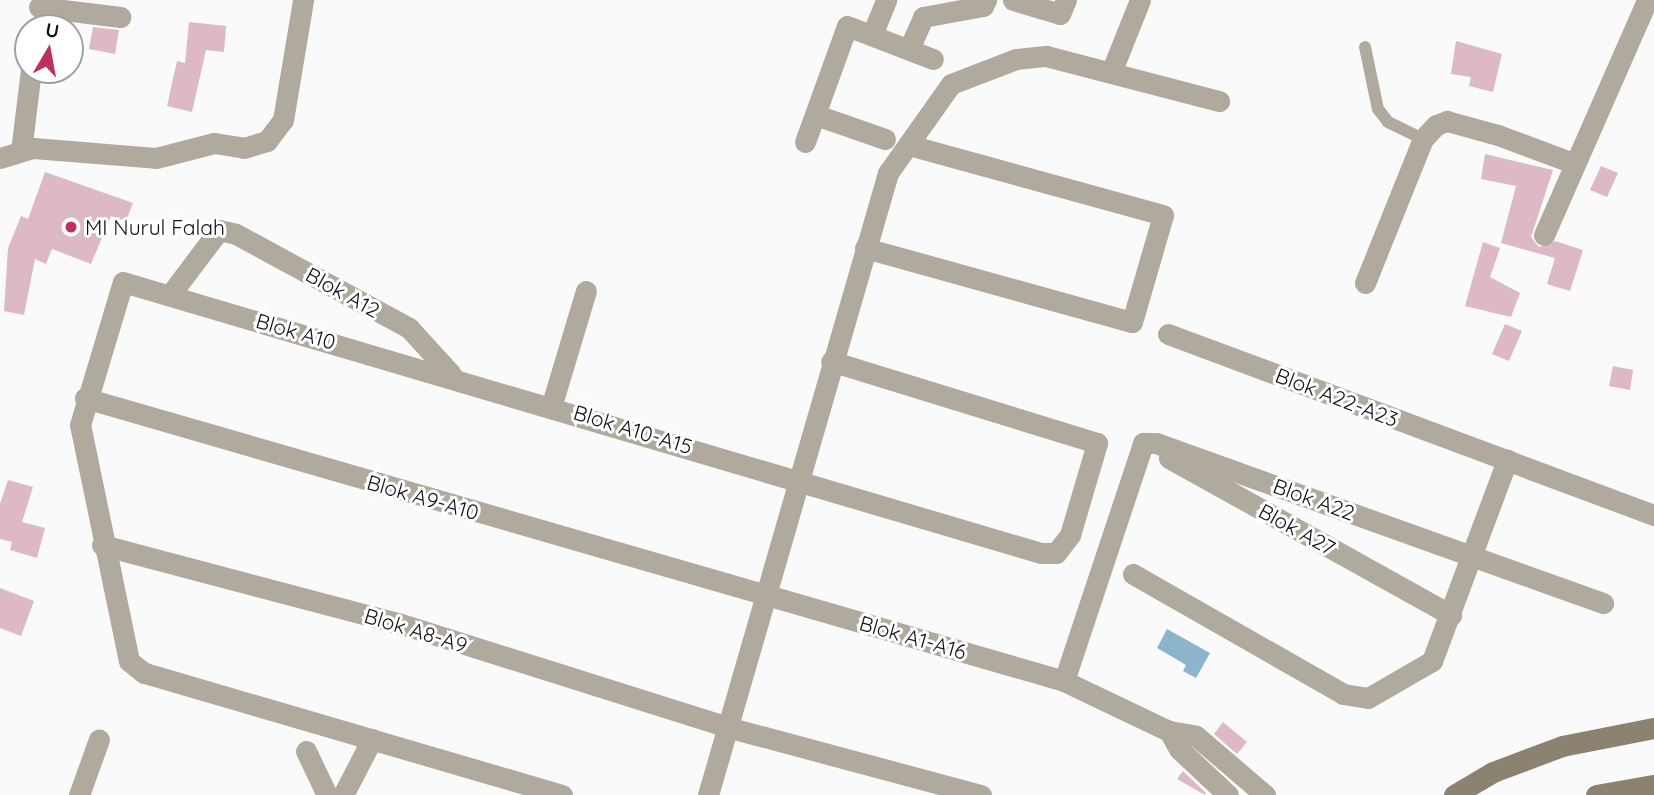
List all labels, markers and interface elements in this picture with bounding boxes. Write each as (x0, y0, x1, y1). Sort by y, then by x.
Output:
north arrow (14, 14, 84, 84)
text: U (44, 17, 61, 43)
place label: MI Nurul Falah (85, 214, 225, 240)
marker: MI Nurul Falah (63, 219, 79, 235)
street label: Blok A12 (302, 261, 384, 323)
street label: Blok A10 (253, 308, 339, 354)
street label: Blok A22-A23 (1272, 362, 1402, 432)
street label: Blok A10-A15 (571, 399, 695, 459)
street label: Blok A9-A10 (364, 469, 482, 525)
street label: Blok A22 (1270, 473, 1358, 525)
street label: Blok A27 (1254, 498, 1340, 560)
street label: Blok A8-A9 (361, 602, 471, 658)
street label: Blok A1-A16 (857, 610, 969, 664)

